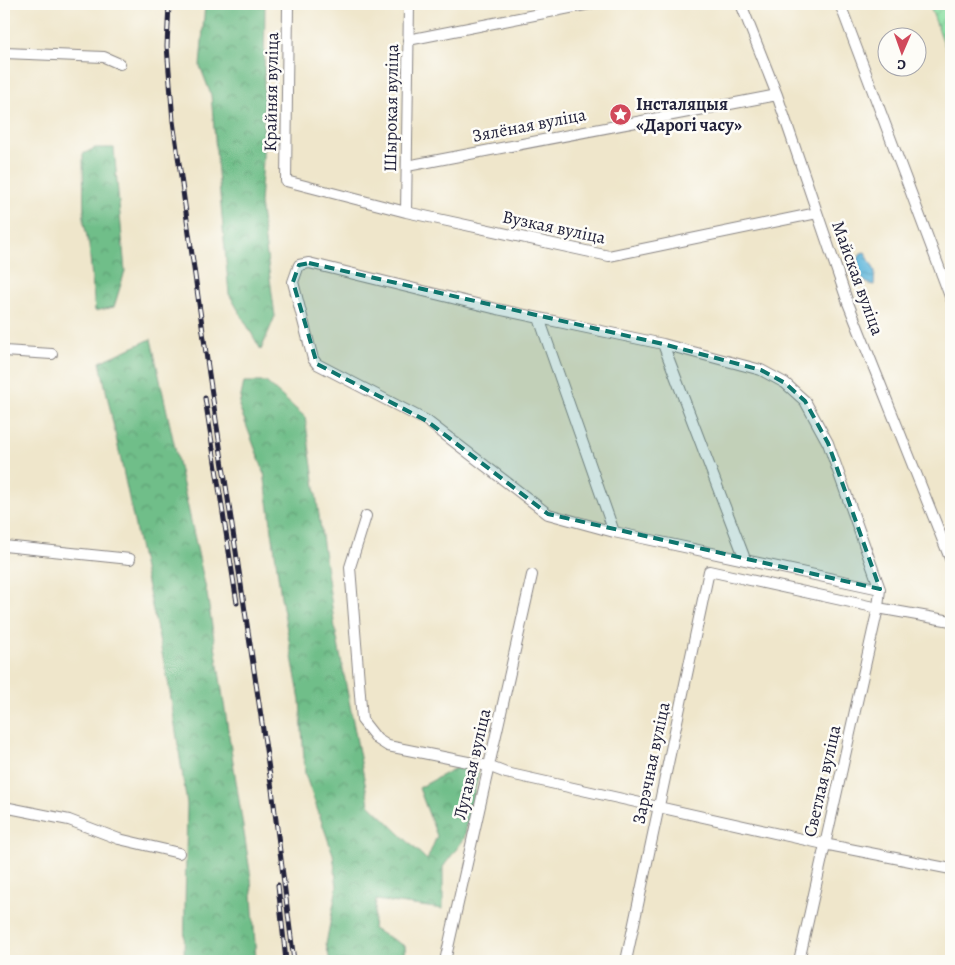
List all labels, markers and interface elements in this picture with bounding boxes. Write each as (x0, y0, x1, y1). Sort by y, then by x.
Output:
north arrow (878, 28, 928, 78)
street label: Крайняя вуліца (258, 31, 284, 152)
street label: Шырокая вуліца (378, 43, 404, 172)
text: С (897, 55, 906, 74)
place label: Інсталяцыя «Дарогі часу» (636, 92, 742, 137)
street label: Зялёная вуліца (470, 102, 589, 148)
place icon: Інсталяцыя «Дарогі часу» (608, 102, 632, 126)
street label: Вузкая вуліца (500, 204, 609, 250)
street label: Майская вуліца (826, 217, 890, 339)
street label: Зарэчная вуліца (626, 699, 676, 826)
street label: Лугавая вуліца (448, 705, 497, 822)
street label: Светлая вуліца (797, 722, 847, 839)

